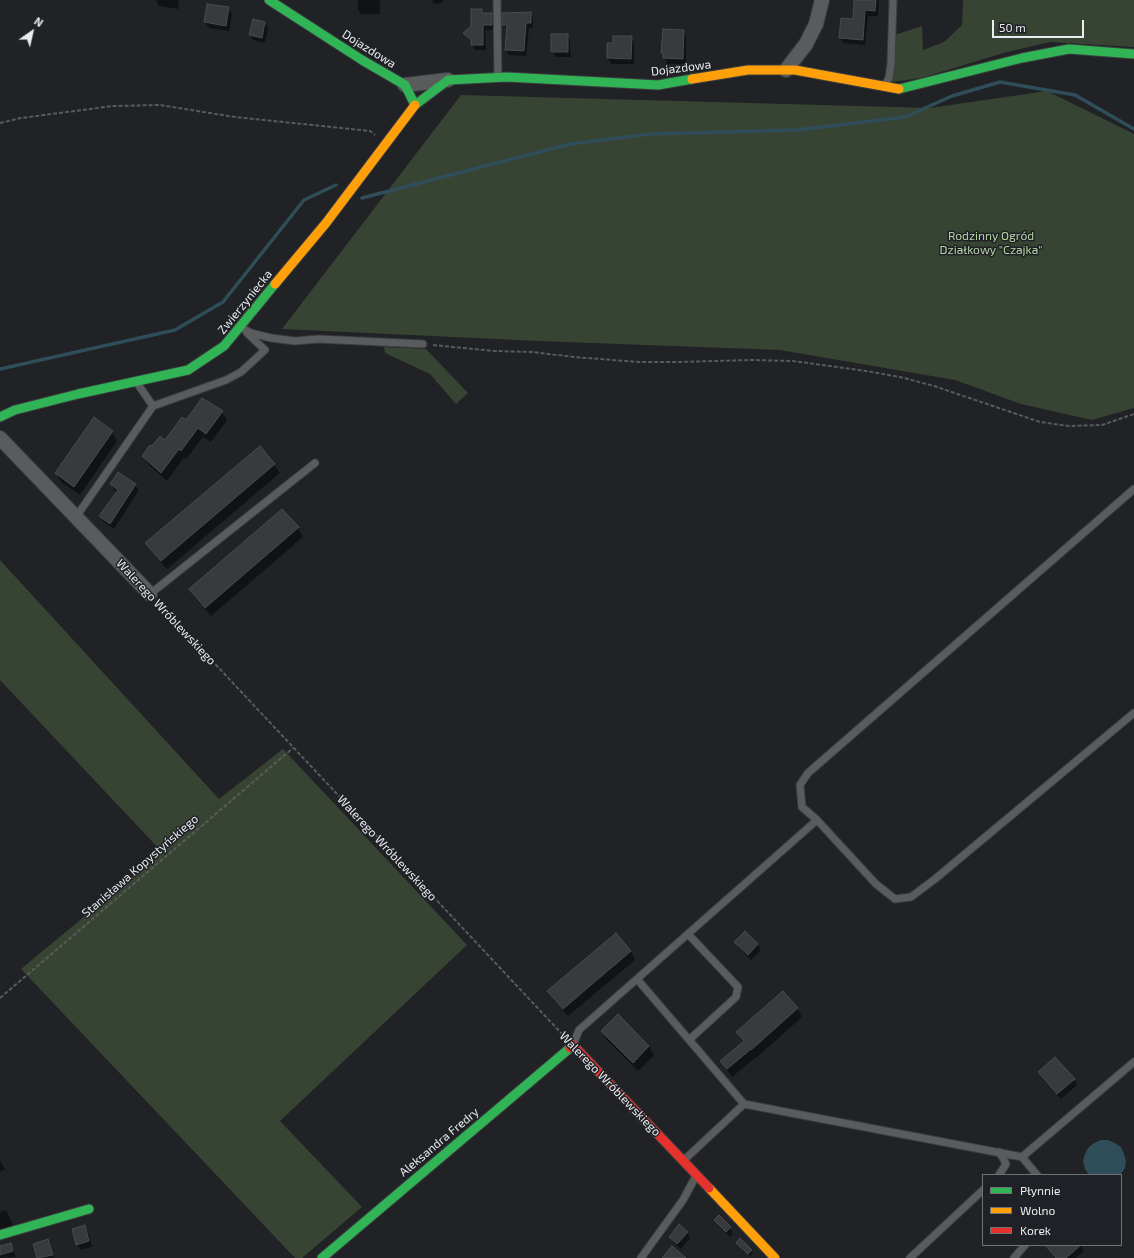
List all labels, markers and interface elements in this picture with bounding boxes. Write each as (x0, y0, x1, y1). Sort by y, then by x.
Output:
north arrow (12, 12, 52, 52)
scale bar (994, 12, 1086, 38)
text: N (32, 14, 46, 29)
text: 50 m (999, 20, 1026, 34)
street label: Dojazdowa (339, 27, 399, 71)
street label: Dojazdowa (650, 57, 712, 79)
park label: Rodzinny Ogród Działkowy "Czajka" (940, 229, 1042, 257)
street label: Zwierzyniecka (215, 267, 275, 337)
street label: Walerego Wróblewskiego (113, 556, 219, 668)
street label: Walerego Wróblewskiego (334, 792, 440, 904)
street label: Stanisława Kopystyńskiego (79, 811, 201, 921)
street label: Walerego Wróblewskiego (556, 1029, 664, 1139)
street label: Aleksandra Fredry (396, 1104, 482, 1180)
legend (982, 1174, 1122, 1246)
text: Płynnie (1020, 1183, 1060, 1197)
text: Wolno (1020, 1203, 1055, 1217)
text: Korek (1020, 1223, 1051, 1237)

